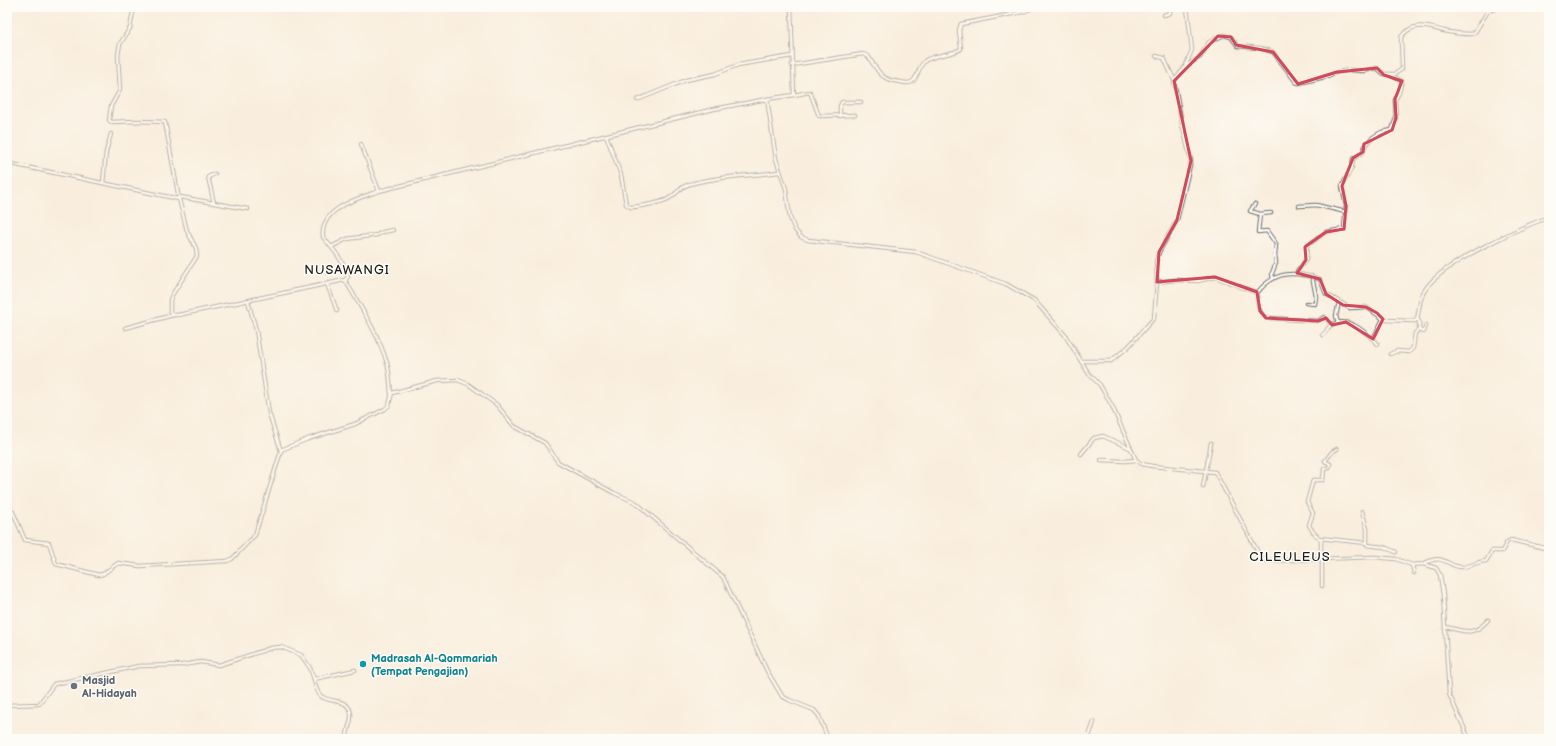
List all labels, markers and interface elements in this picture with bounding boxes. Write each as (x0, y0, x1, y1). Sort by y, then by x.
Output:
district label: NUSAWANGI (304, 262, 390, 278)
district label: CILEULEUS (1249, 549, 1331, 565)
place label: Madrasah Al-Qommariah (Tempat Pengajian) (371, 652, 497, 678)
marker: Madrasah Al-Qommariah (Tempat Pengajian) (358, 659, 368, 669)
place label: Masjid Al-Hidayah (81, 674, 137, 700)
marker: Masjid Al-Hidayah (69, 681, 79, 691)

